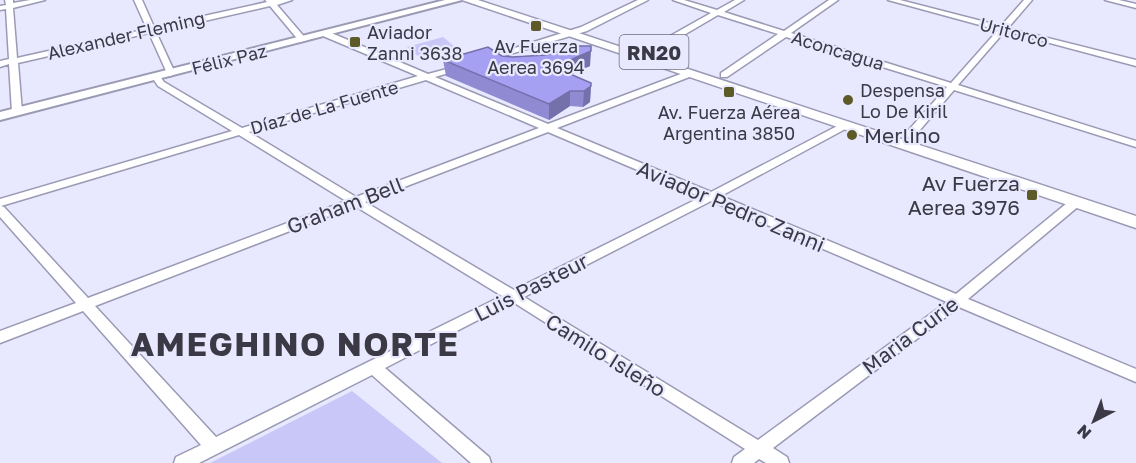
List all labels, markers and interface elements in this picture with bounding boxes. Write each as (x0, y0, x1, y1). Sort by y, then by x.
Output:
street label: Alexander Fleming (45, 6, 207, 64)
street label: Uritorco (977, 12, 1051, 52)
marker: Av Fuerza Aerea 3694 (529, 19, 543, 33)
place label: Aviador Zanni 3638 (367, 21, 462, 64)
street label: Aconcagua (789, 25, 887, 75)
marker: Aviador Zanni 3638 (348, 35, 362, 49)
place label: Av Fuerza Aerea 3694 (487, 35, 585, 78)
road number: RN20 (620, 35, 688, 69)
street label: Félix Paz (189, 39, 269, 79)
street label: Díaz de La Fuente (247, 75, 401, 139)
place label: Despensa Lo De Kiril (860, 79, 948, 122)
marker: Av. Fuerza Aérea Argentina 3850 (722, 85, 736, 99)
marker: Despensa Lo De Kiril (841, 93, 855, 107)
place label: Av. Fuerza Aérea Argentina 3850 (658, 101, 800, 144)
place label: Merlino (864, 122, 940, 148)
marker: Merlino (845, 128, 859, 142)
street label: Aviador Pedro Zanni (633, 155, 829, 257)
place label: Av Fuerza Aerea 3976 (908, 170, 1020, 220)
street label: Graham Bell (283, 171, 407, 239)
marker: Av Fuerza Aerea 3976 (1025, 188, 1039, 202)
street label: Luis Pasteur (470, 247, 592, 327)
street label: Maria Curie (857, 290, 963, 380)
street label: Camilo Isleño (541, 308, 671, 402)
district label: AMEGHINO NORTE (131, 324, 459, 363)
north arrow (1064, 391, 1124, 451)
text: N (1073, 421, 1095, 444)

